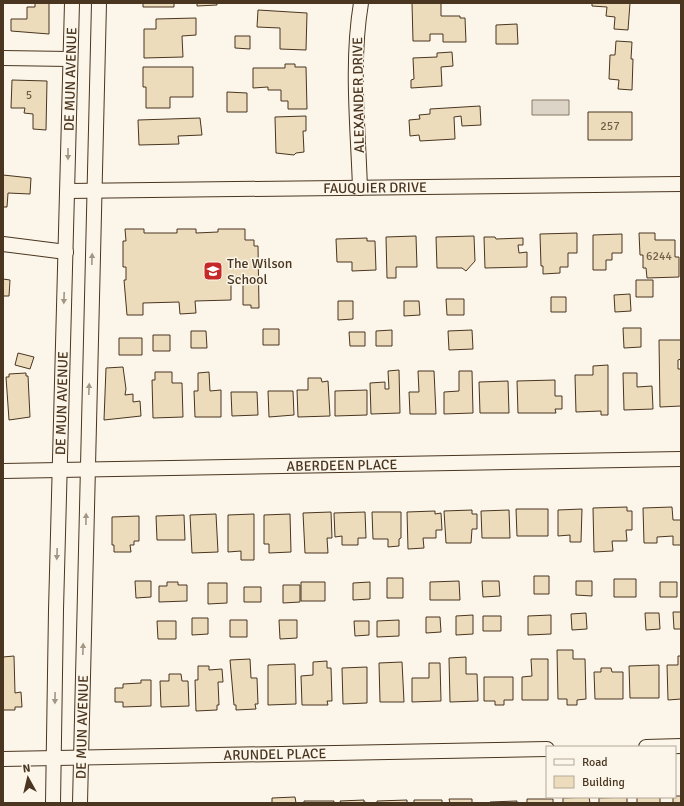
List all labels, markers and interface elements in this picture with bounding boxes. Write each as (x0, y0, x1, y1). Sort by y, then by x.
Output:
street label: DE MUN AVENUE (61, 27, 80, 131)
street label: ALEXANDER DRIVE (349, 37, 368, 153)
house number: 5 (26, 88, 32, 103)
house number: 257 (600, 119, 620, 134)
one-way arrow (65, 148, 71, 161)
street label: FAUQUIER DRIVE (323, 179, 427, 197)
house number: 6244 (646, 249, 672, 264)
one-way arrow (89, 253, 96, 265)
place label: The Wilson School (227, 255, 292, 288)
school or university icon: The Wilson School (202, 260, 224, 282)
one-way arrow (61, 292, 68, 304)
street label: DE MUN AVENUE (52, 351, 72, 455)
one-way arrow (85, 383, 92, 395)
street label: ABERDEEN PLACE (286, 456, 398, 475)
one-way arrow (83, 512, 89, 525)
one-way arrow (54, 548, 61, 560)
one-way arrow (80, 643, 87, 655)
street label: DE MUN AVENUE (73, 675, 92, 779)
one-way arrow (52, 692, 58, 705)
street label: ARUNDEL PLACE (223, 745, 327, 764)
legend (546, 746, 676, 798)
text: Road (582, 755, 608, 770)
north arrow (8, 758, 48, 798)
text: N (22, 762, 31, 776)
text: Building (582, 775, 625, 790)

